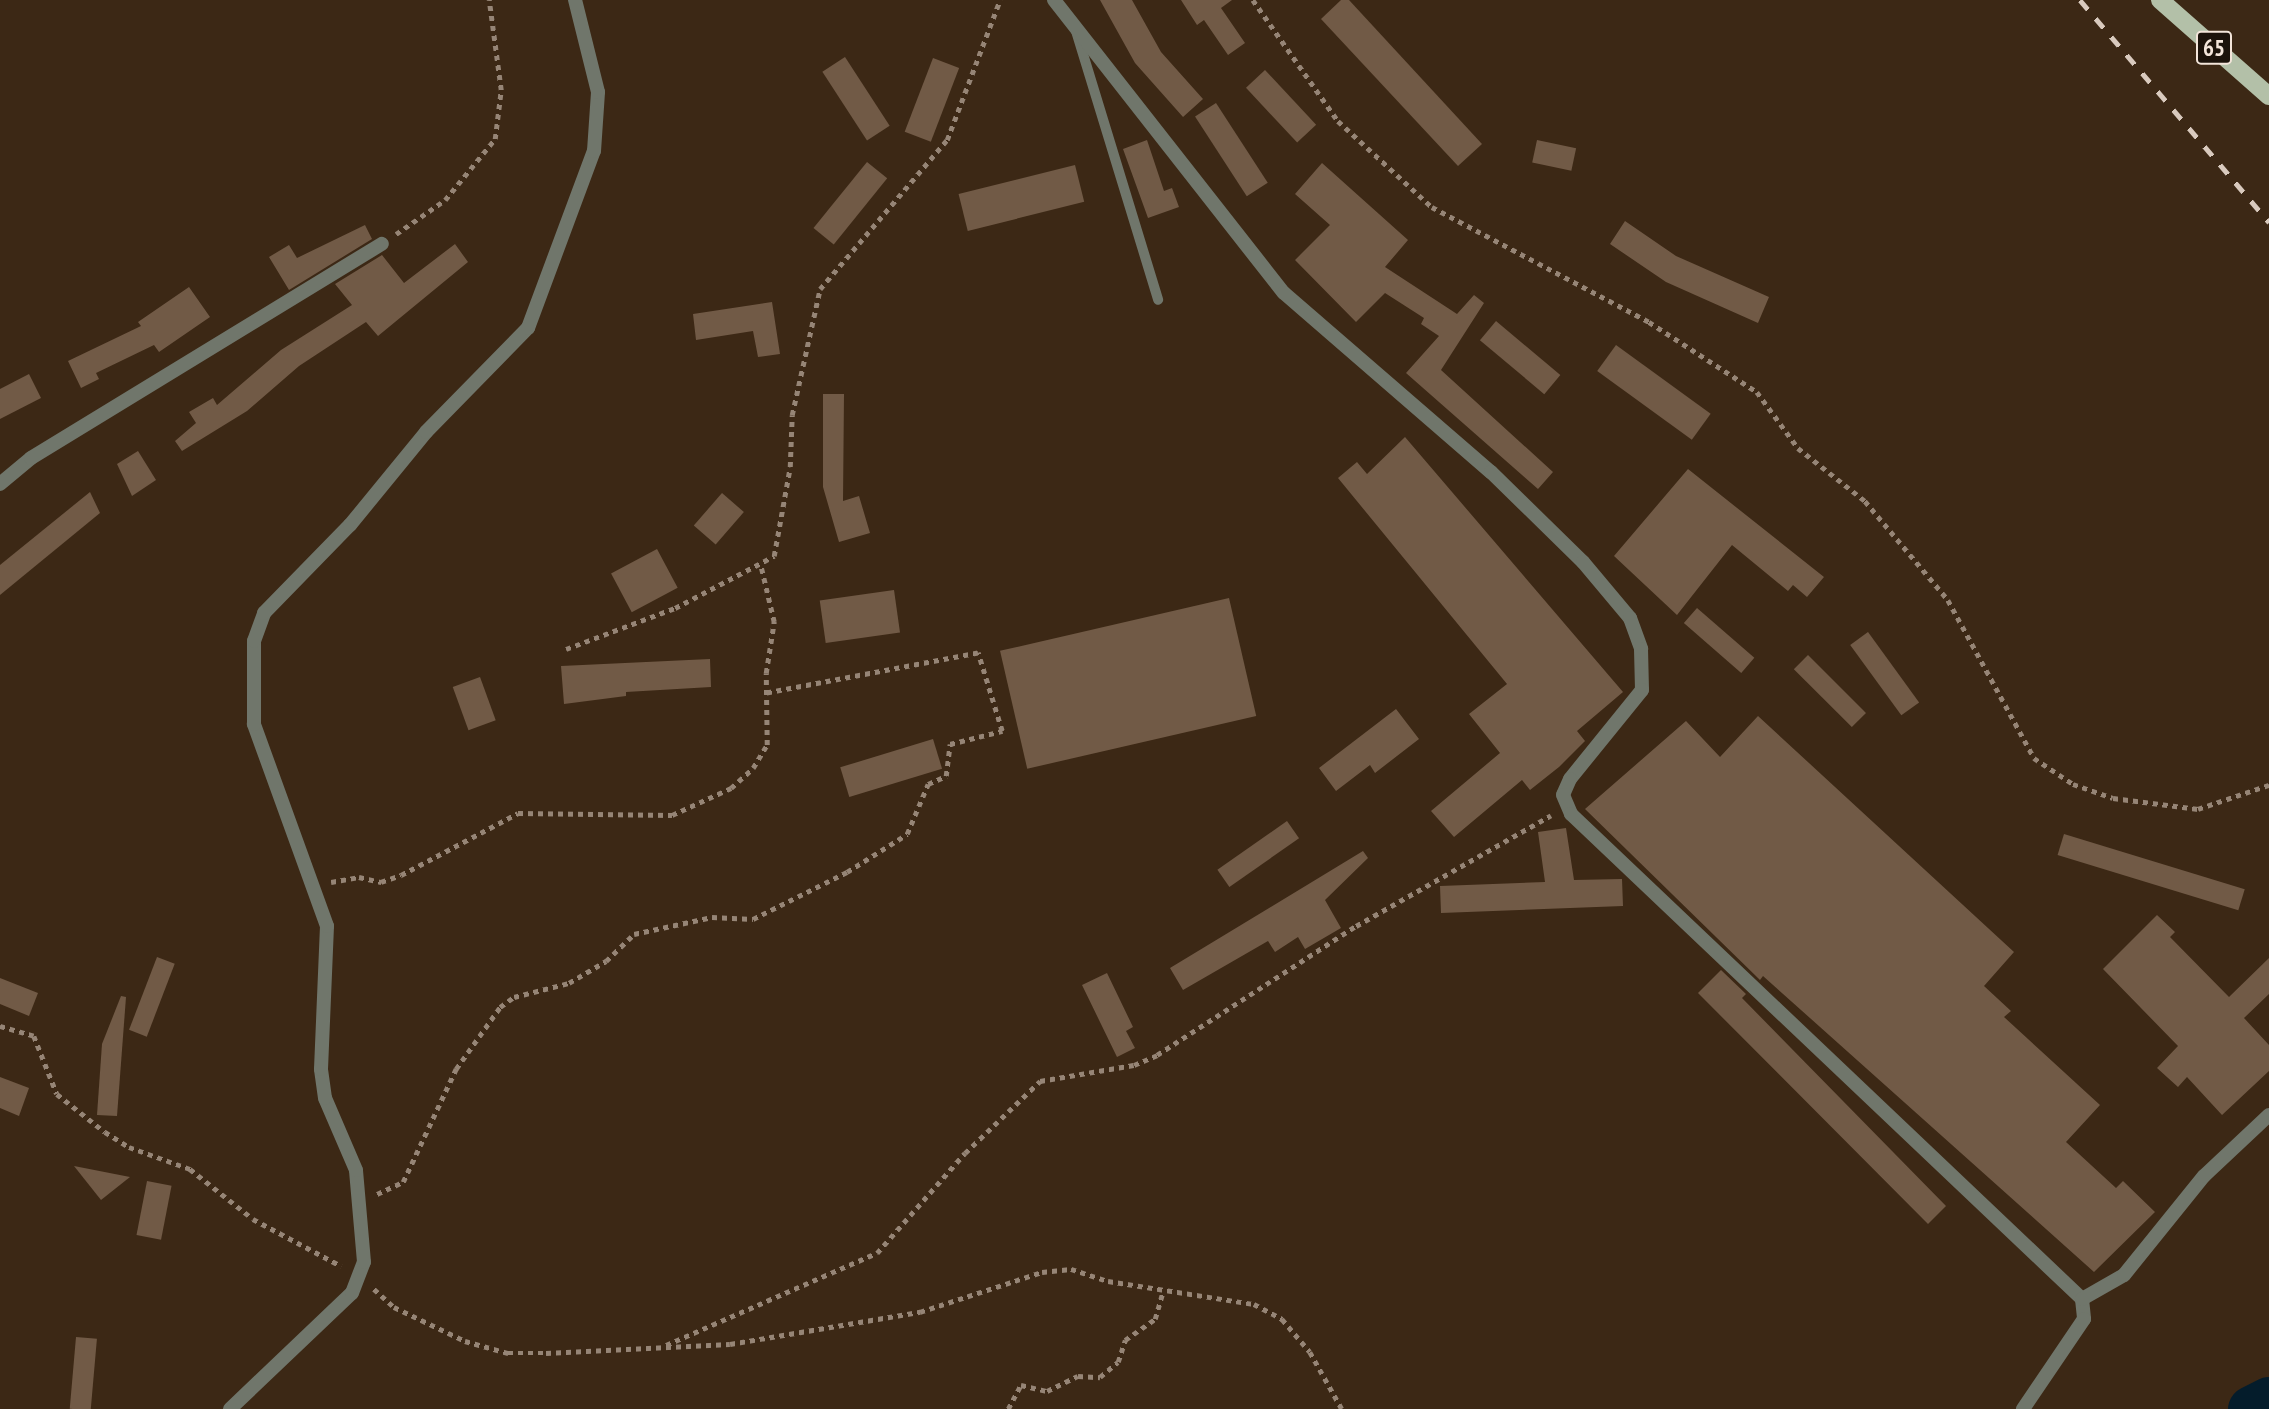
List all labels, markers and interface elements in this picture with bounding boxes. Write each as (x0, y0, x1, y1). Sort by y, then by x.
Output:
road number: 65 (2195, 28, 2233, 68)

